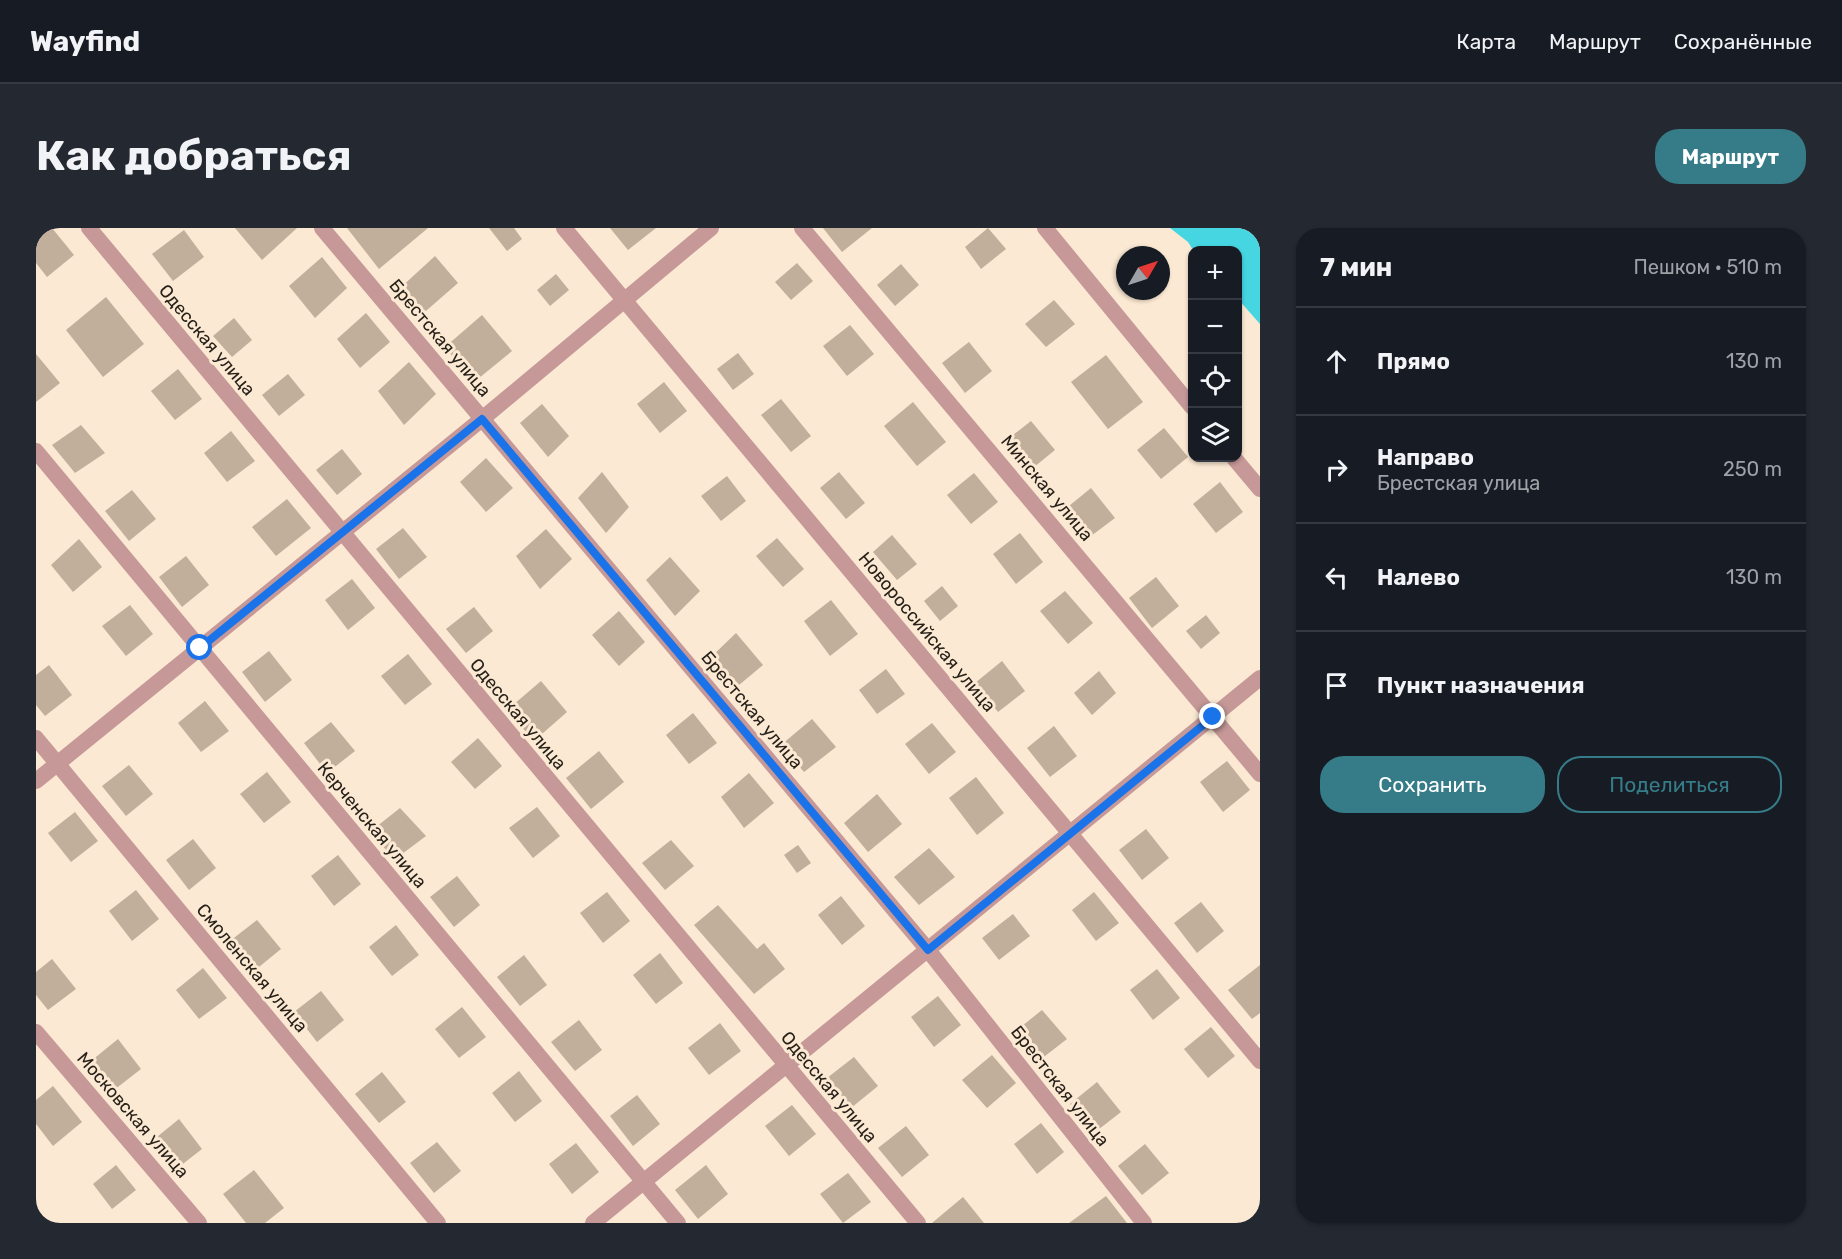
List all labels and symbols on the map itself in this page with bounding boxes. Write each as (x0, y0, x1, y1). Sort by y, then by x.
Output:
north arrow (1116, 246, 1170, 300)
street label: Брестская улица (384, 275, 496, 401)
street label: Одесская улица (154, 280, 260, 400)
street label: Минская улица (996, 430, 1098, 546)
street label: Новороссийская улица (854, 548, 1000, 716)
route start (186, 634, 212, 660)
street label: Брестская улица (696, 647, 808, 773)
street label: Одесская улица (465, 654, 571, 774)
route end (1199, 703, 1225, 729)
street label: Керченская улица (313, 757, 431, 893)
street label: Смоленская улица (192, 899, 312, 1037)
street label: Брестская улица (1006, 1021, 1114, 1151)
street label: Одесская улица (776, 1027, 882, 1147)
street label: Московская улица (72, 1048, 194, 1182)

